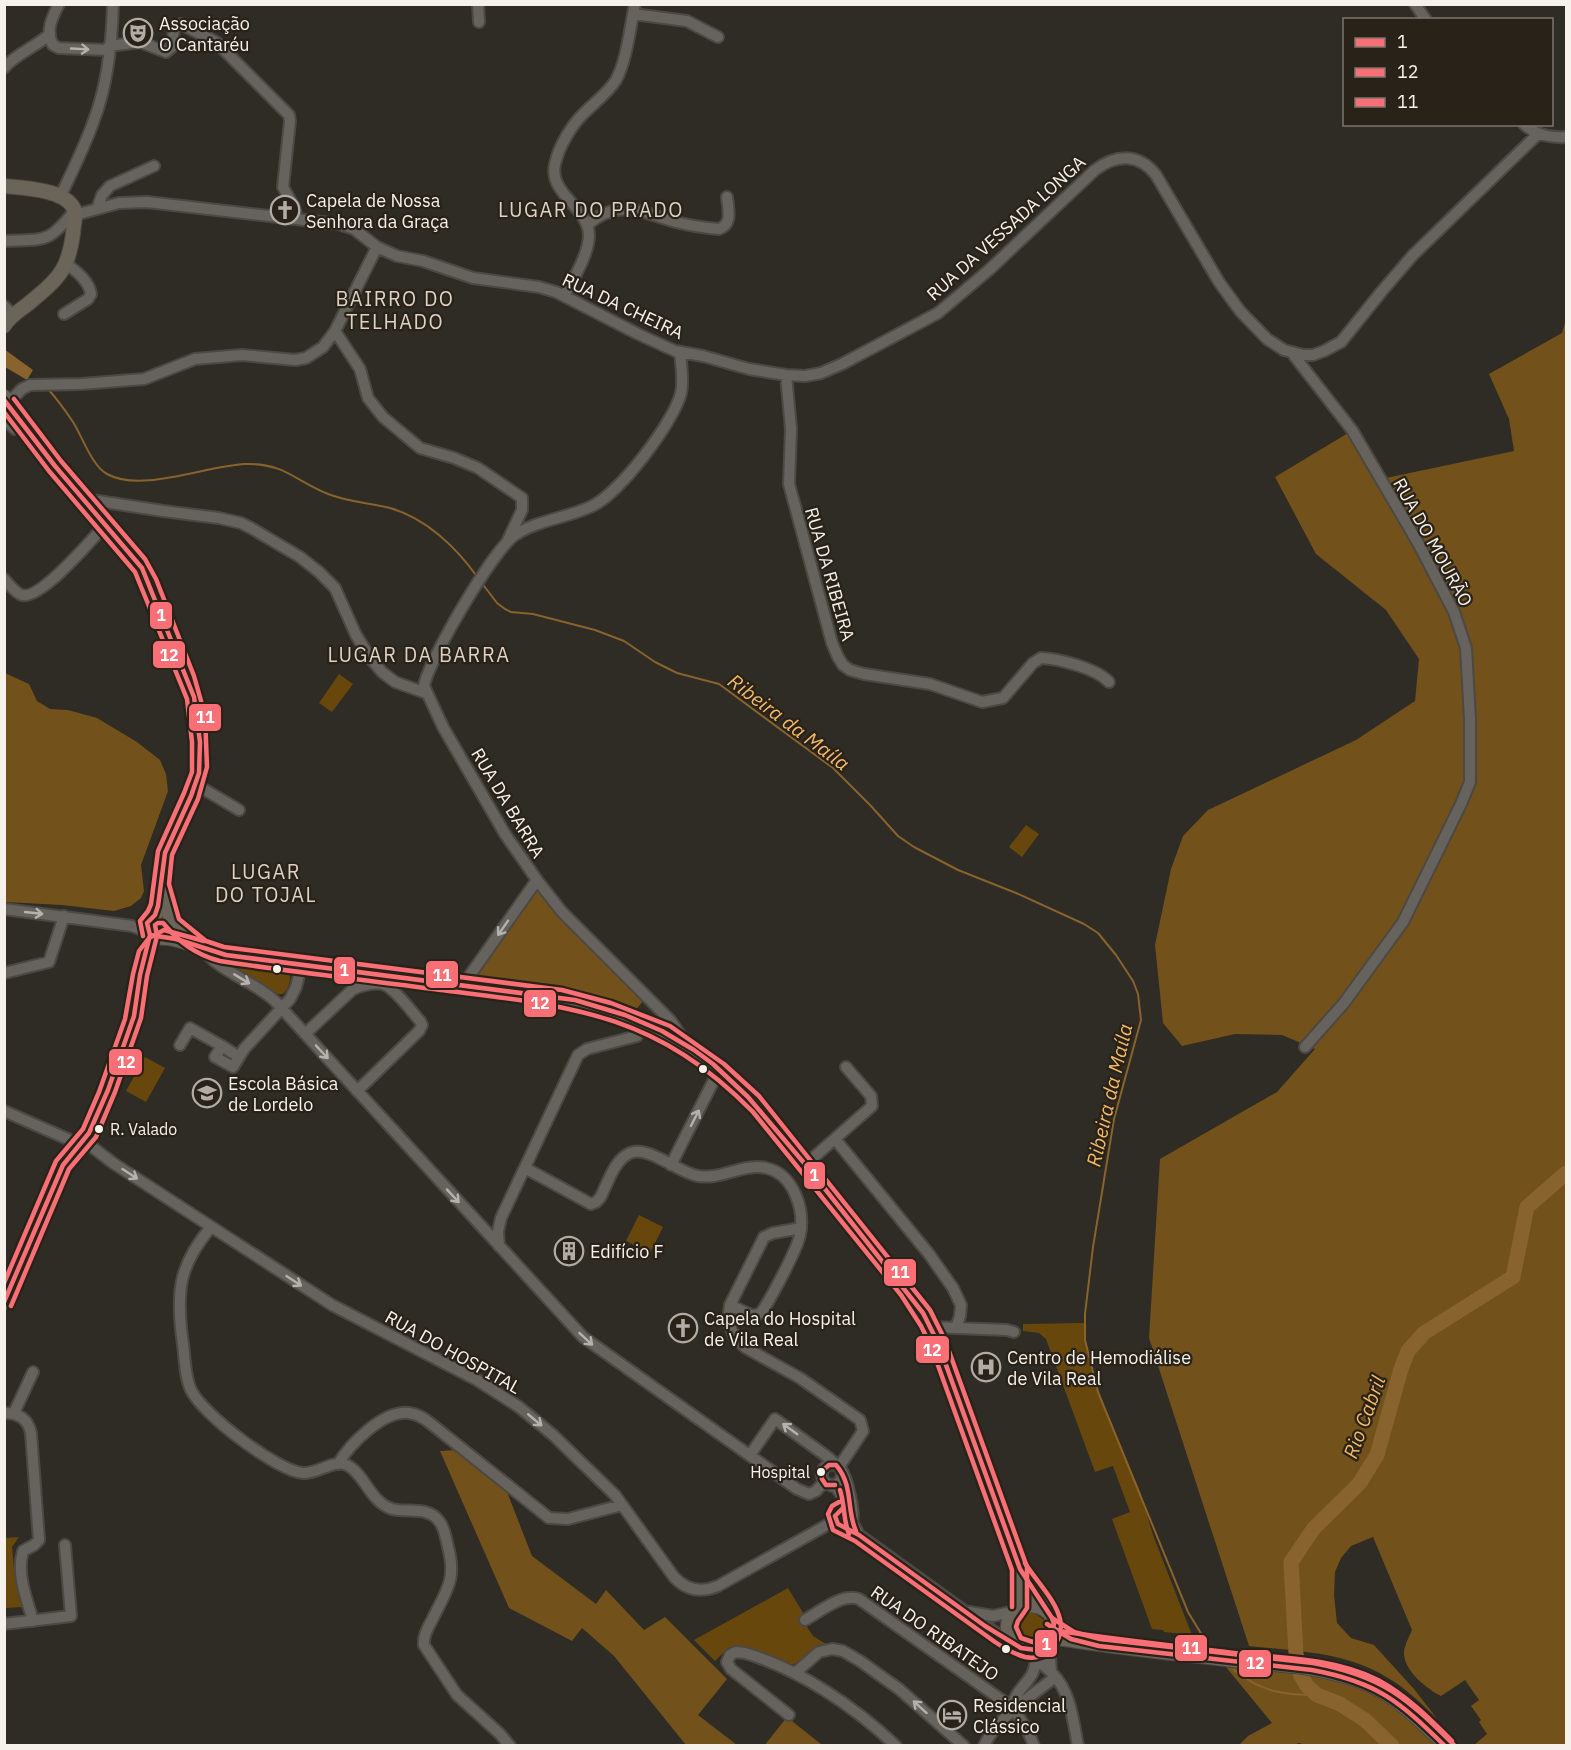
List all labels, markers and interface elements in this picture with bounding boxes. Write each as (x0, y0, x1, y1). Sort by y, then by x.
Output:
place label: Associação O Cantaréu (159, 12, 250, 56)
theatre icon: Associação O Cantaréu (122, 17, 154, 49)
legend (1343, 18, 1553, 126)
text: 1 (1397, 30, 1408, 53)
one-way arrow (69, 43, 89, 54)
text: 12 (1397, 60, 1419, 83)
text: 11 (1397, 90, 1419, 113)
street label: RUA DA VESSADA LONGA (922, 150, 1091, 305)
place label: Capela de Nossa Senhora da Graça (306, 189, 449, 233)
church icon: Capela de Nossa Senhora da Graça (269, 194, 301, 226)
district label: LUGAR DO PRADO (498, 196, 684, 223)
street label: RUA DA CHEIRA (559, 268, 688, 344)
district label: BAIRRO DO TELHADO (335, 285, 455, 335)
street label: RUA DO MOURÃO (1388, 474, 1478, 610)
street label: RUA DA RIBEIRA (800, 505, 860, 644)
line badge: 1 (149, 601, 173, 630)
text: 1 (156, 605, 166, 625)
line badge: 12 (152, 640, 186, 669)
district label: LUGAR DA BARRA (327, 641, 511, 668)
text: 12 (159, 645, 179, 665)
water label: Ribeira da Maíla (723, 667, 855, 777)
line badge: 11 (188, 703, 222, 732)
text: 11 (195, 707, 215, 727)
street label: RUA DA BARRA (466, 744, 550, 863)
district label: LUGAR DO TOJAL (215, 858, 317, 908)
one-way arrow (24, 907, 44, 918)
one-way arrow (497, 919, 509, 935)
line badge: 1 (333, 956, 356, 985)
text: 1 (339, 960, 349, 980)
line badge: 11 (425, 960, 459, 989)
unlabelled marker (271, 963, 283, 975)
text: 11 (432, 965, 452, 985)
one-way arrow (233, 973, 250, 985)
line badge: 12 (523, 989, 557, 1018)
text: 12 (530, 993, 550, 1013)
water label: Ribeira da Maíla (1079, 1021, 1139, 1169)
one-way arrow (314, 1044, 328, 1059)
line badge: 12 (108, 1048, 143, 1076)
text: 12 (116, 1052, 136, 1072)
unlabelled marker (697, 1063, 709, 1075)
place label: Escola Básica de Lordelo (228, 1072, 339, 1116)
school or university icon: Escola Básica de Lordelo (191, 1077, 223, 1109)
one-way arrow (690, 1109, 701, 1127)
place label: R. Valado (110, 1119, 177, 1139)
marker: R. Valado (93, 1123, 105, 1135)
line badge: 1 (803, 1161, 826, 1190)
text: 1 (809, 1165, 819, 1185)
one-way arrow (122, 1168, 139, 1181)
one-way arrow (446, 1188, 460, 1203)
building icon: Edifício F (553, 1235, 585, 1267)
place label: Edifício F (590, 1240, 664, 1263)
line badge: 11 (883, 1258, 917, 1287)
text: 11 (890, 1262, 910, 1282)
one-way arrow (285, 1275, 302, 1287)
street label: RUA DO HOSPITAL (381, 1305, 525, 1399)
place label: Capela do Hospital de Vila Real (704, 1307, 856, 1351)
church icon: Capela do Hospital de Vila Real (667, 1312, 699, 1344)
one-way arrow (578, 1332, 593, 1346)
line badge: 12 (915, 1335, 950, 1364)
text: 12 (922, 1340, 942, 1360)
place label: Centro de Hemodiálise de Vila Real (1007, 1346, 1191, 1390)
hospital icon: Centro de Hemodiálise de Vila Real (970, 1351, 1002, 1383)
water label: Rio Cabril (1337, 1371, 1392, 1462)
one-way arrow (527, 1413, 542, 1427)
one-way arrow (782, 1423, 798, 1436)
place label: Hospital (750, 1462, 810, 1482)
marker: Hospital (815, 1466, 827, 1478)
street label: RUA DO RIBATEJO (866, 1580, 1004, 1686)
line badge: 1 (1034, 1629, 1058, 1658)
text: 1 (1041, 1634, 1051, 1654)
line badge: 11 (1174, 1634, 1208, 1662)
text: 11 (1181, 1638, 1201, 1658)
unlabelled marker (1000, 1643, 1012, 1655)
line badge: 12 (1238, 1649, 1272, 1678)
text: 12 (1245, 1653, 1265, 1673)
place label: Residencial Clássico (973, 1694, 1066, 1738)
hotel icon: Residencial Clássico (936, 1699, 968, 1731)
one-way arrow (913, 1700, 928, 1714)

